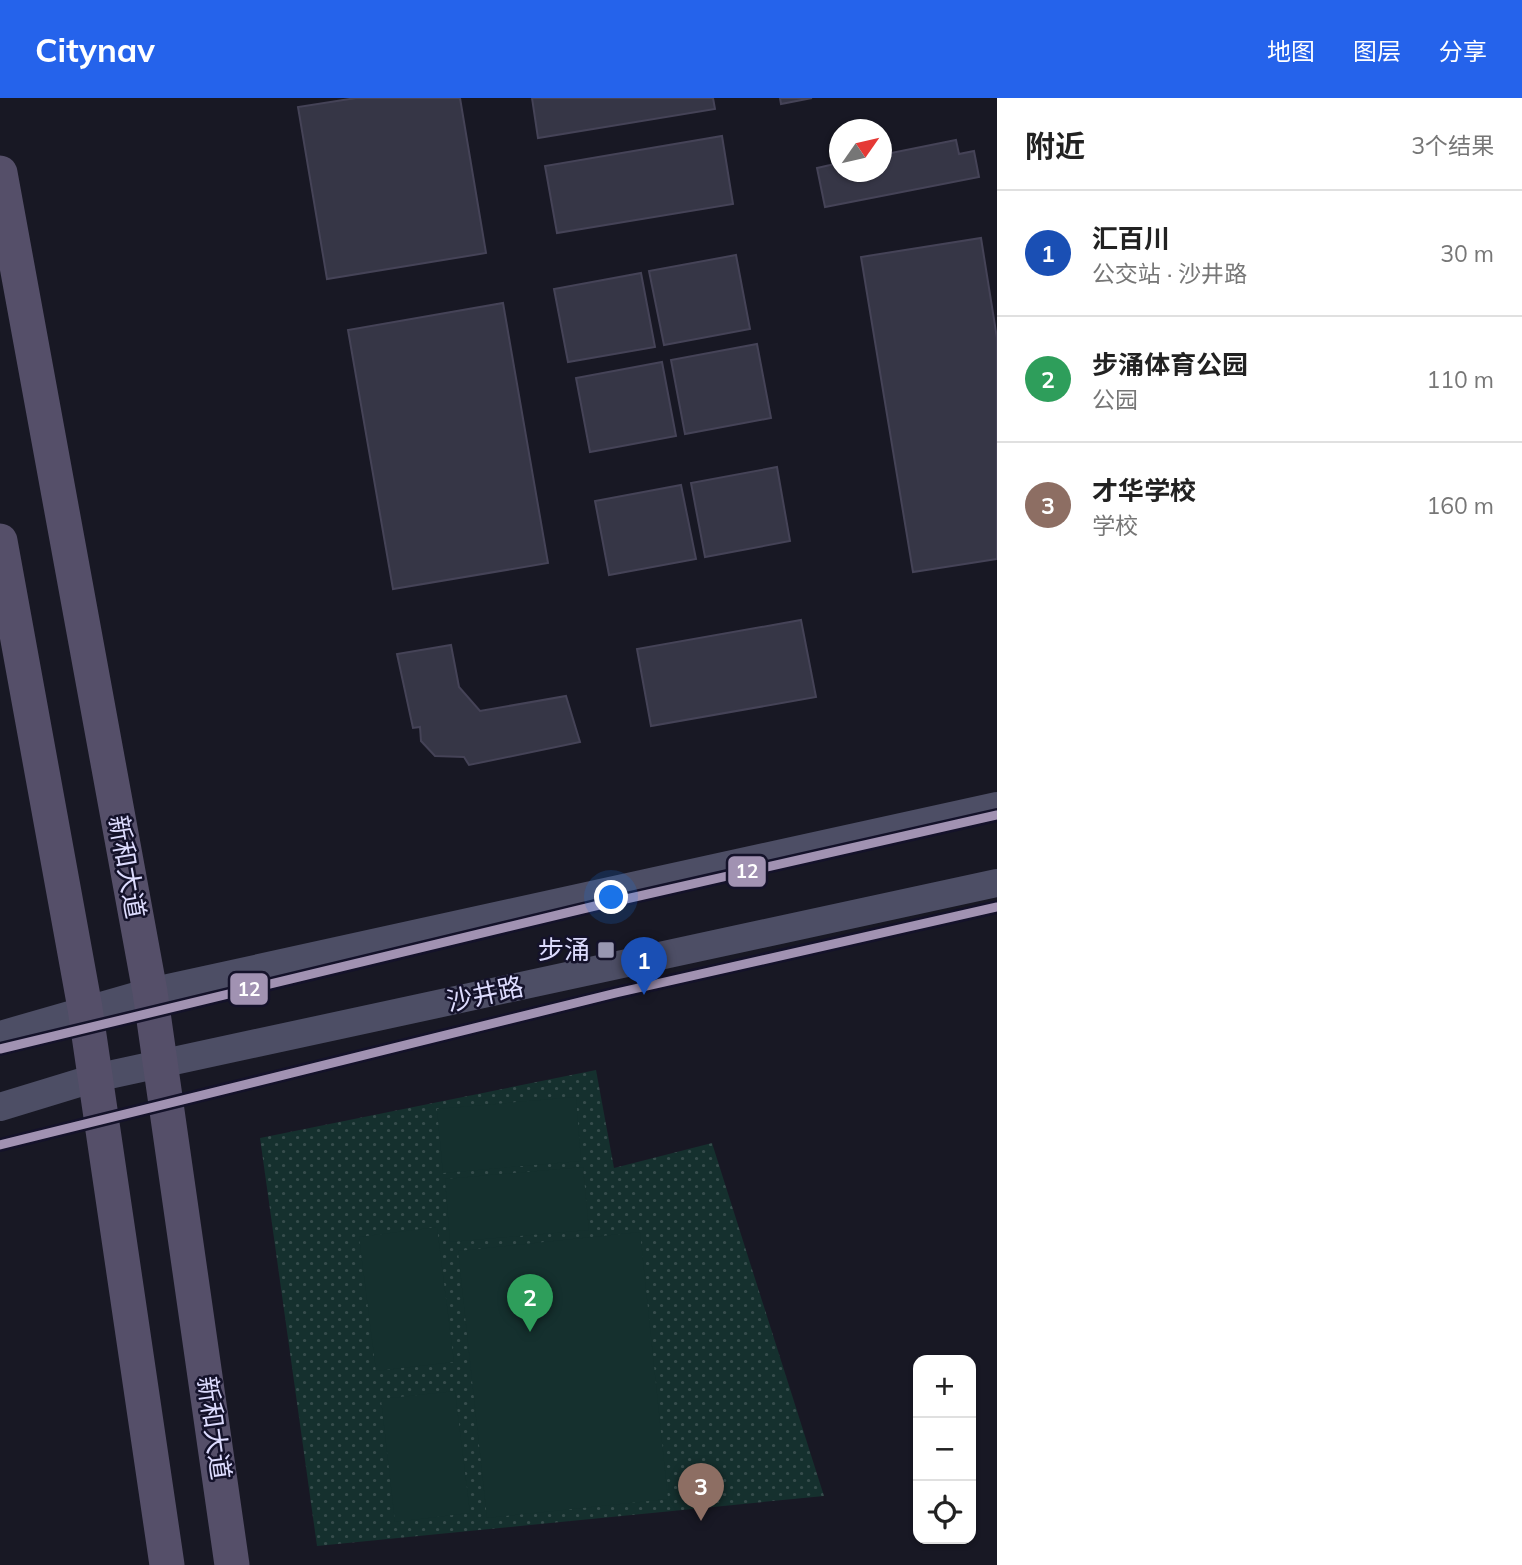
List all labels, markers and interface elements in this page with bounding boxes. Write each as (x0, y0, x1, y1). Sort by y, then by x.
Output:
text: Citynav (35, 29, 155, 70)
text: 地图 (1267, 36, 1315, 66)
text: 图层 (1353, 36, 1401, 66)
text: 分享 (1439, 36, 1487, 66)
north arrow (829, 119, 892, 182)
text: 附近 (1025, 127, 1085, 165)
text: 3个结果 (1411, 131, 1494, 160)
text: 汇百川 (1092, 222, 1170, 255)
text: 1 (1041, 239, 1055, 268)
text: 30 m (1440, 239, 1494, 268)
text: 公交站 · 沙井路 (1092, 259, 1247, 288)
text: 步涌体育公园 (1092, 348, 1248, 381)
text: 2 (1041, 365, 1055, 394)
text: 110 m (1426, 365, 1494, 394)
text: 公园 (1092, 385, 1138, 414)
text: 才华学校 (1092, 474, 1196, 507)
text: 3 (1041, 491, 1055, 520)
text: 160 m (1426, 491, 1494, 520)
text: 学校 (1092, 511, 1138, 540)
street label: 新和大道 (102, 813, 153, 921)
line badge: 12 (727, 855, 767, 888)
text: 12 (736, 859, 758, 883)
your location (594, 880, 628, 914)
place label: 步涌 (538, 933, 590, 966)
pin: 1 (621, 937, 667, 995)
marker: 步涌 (596, 940, 616, 960)
street label: 沙井路 (443, 969, 526, 1018)
line badge: 12 (229, 972, 269, 1006)
text: 12 (238, 977, 260, 1001)
pin: 2 (507, 1274, 553, 1332)
map controls (913, 1355, 976, 1544)
button: + (913, 1355, 976, 1418)
street label: 新和大道 (191, 1374, 238, 1482)
button: − (913, 1418, 976, 1481)
pin: 3 (678, 1463, 724, 1521)
button: locate (913, 1481, 976, 1544)

